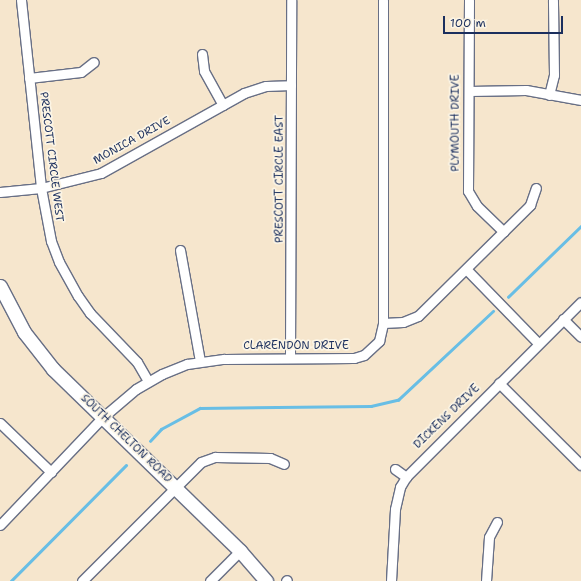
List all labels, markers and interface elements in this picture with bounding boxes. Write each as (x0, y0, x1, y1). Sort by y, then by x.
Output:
scale bar (445, 8, 565, 34)
text: 100 m (450, 15, 486, 31)
street label: PLYMOUTH DRIVE (449, 74, 463, 172)
street label: PRESCOTT CIRCLE WEST (36, 91, 66, 223)
street label: MONICA DRIVE (91, 114, 173, 168)
street label: PRESCOTT CIRCLE EAST (273, 115, 287, 243)
street label: CLARENDON DRIVE (243, 339, 349, 353)
street label: DICKENS DRIVE (411, 382, 483, 452)
street label: SOUTH CHELTON ROAD (78, 392, 174, 486)

